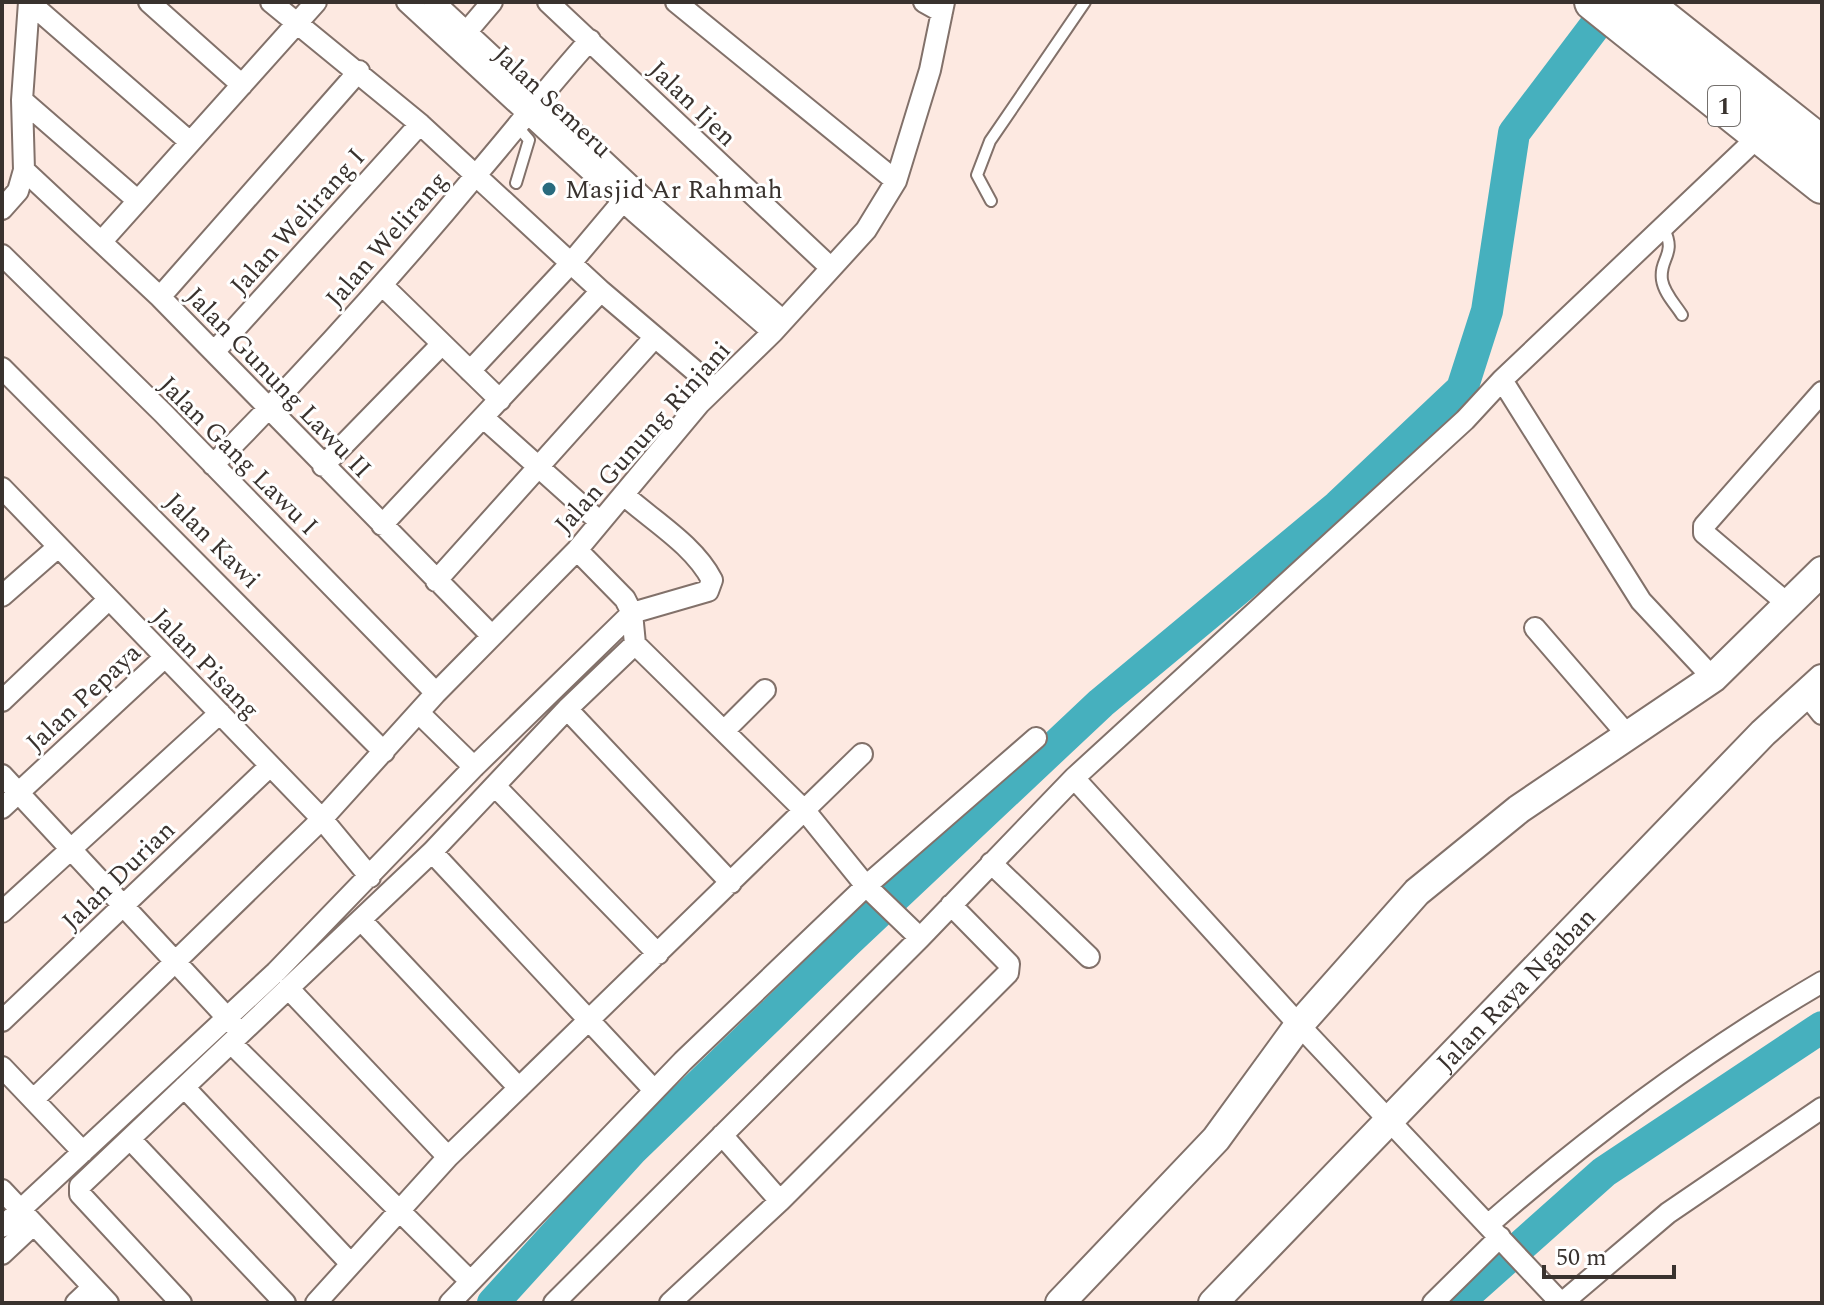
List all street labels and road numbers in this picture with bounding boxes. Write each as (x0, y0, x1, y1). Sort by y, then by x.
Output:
street label: Jalan Semeru (484, 36, 621, 168)
street label: Jalan Ijen (639, 51, 746, 156)
road number: 1 (1708, 86, 1740, 126)
street label: Jalan Welirang I (221, 139, 375, 304)
street label: Jalan Welirang (316, 162, 458, 317)
street label: Jalan Gunung Lawu II (176, 277, 381, 488)
street label: Jalan Gunung Rinjani (545, 332, 741, 543)
street label: Jalan Gang Lawu I (149, 367, 327, 545)
street label: Jalan Kawi (155, 483, 270, 598)
street label: Jalan Pisang (142, 599, 269, 729)
street label: Jalan Pepaya (17, 633, 151, 762)
street label: Jalan Durian (53, 811, 185, 940)
street label: Jalan Raya Ngaban (1427, 898, 1606, 1081)

